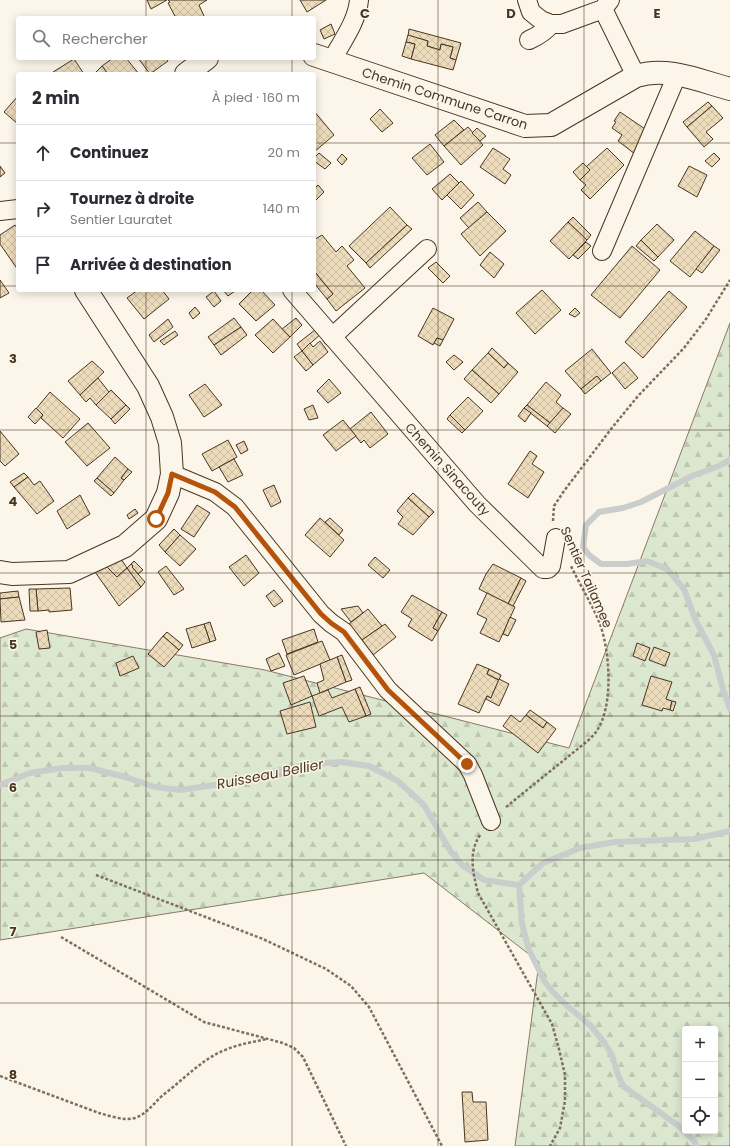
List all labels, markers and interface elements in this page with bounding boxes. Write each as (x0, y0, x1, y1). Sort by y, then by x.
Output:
text: C (360, 4, 370, 23)
text: D (506, 4, 516, 23)
text: E (653, 4, 661, 23)
search box (16, 16, 316, 60)
icon: search (30, 27, 52, 49)
text: Rechercher (62, 28, 148, 49)
street label: Chemin Commune Carron (360, 63, 530, 134)
text: 2 min (32, 86, 80, 110)
text: À pied · 160 m (212, 88, 300, 107)
icon: ahead (32, 142, 54, 164)
text: Continuez (70, 142, 149, 163)
text: 20 m (267, 143, 300, 162)
text: Tournez à droite (70, 188, 194, 209)
icon: right (32, 198, 54, 220)
text: 140 m (263, 199, 300, 218)
text: Sentier Lauratet (70, 210, 172, 229)
icon: arrive (32, 254, 54, 276)
text: Arrivée à destination (70, 254, 232, 275)
text: 3 (9, 349, 17, 368)
street label: Chemin Sinacouty (401, 419, 495, 521)
text: 4 (9, 492, 18, 511)
route start (147, 510, 165, 528)
street label: Sentier Tailamee (556, 524, 617, 631)
text: 5 (9, 635, 17, 654)
water label: Ruisseau Bellier (215, 754, 326, 794)
route end (458, 755, 476, 773)
text: 6 (9, 778, 17, 797)
text: 7 (10, 922, 17, 941)
map controls (682, 1026, 718, 1134)
button: + (682, 1026, 718, 1062)
button: − (682, 1062, 718, 1098)
text: 8 (9, 1065, 17, 1084)
button: locate (682, 1098, 718, 1134)

